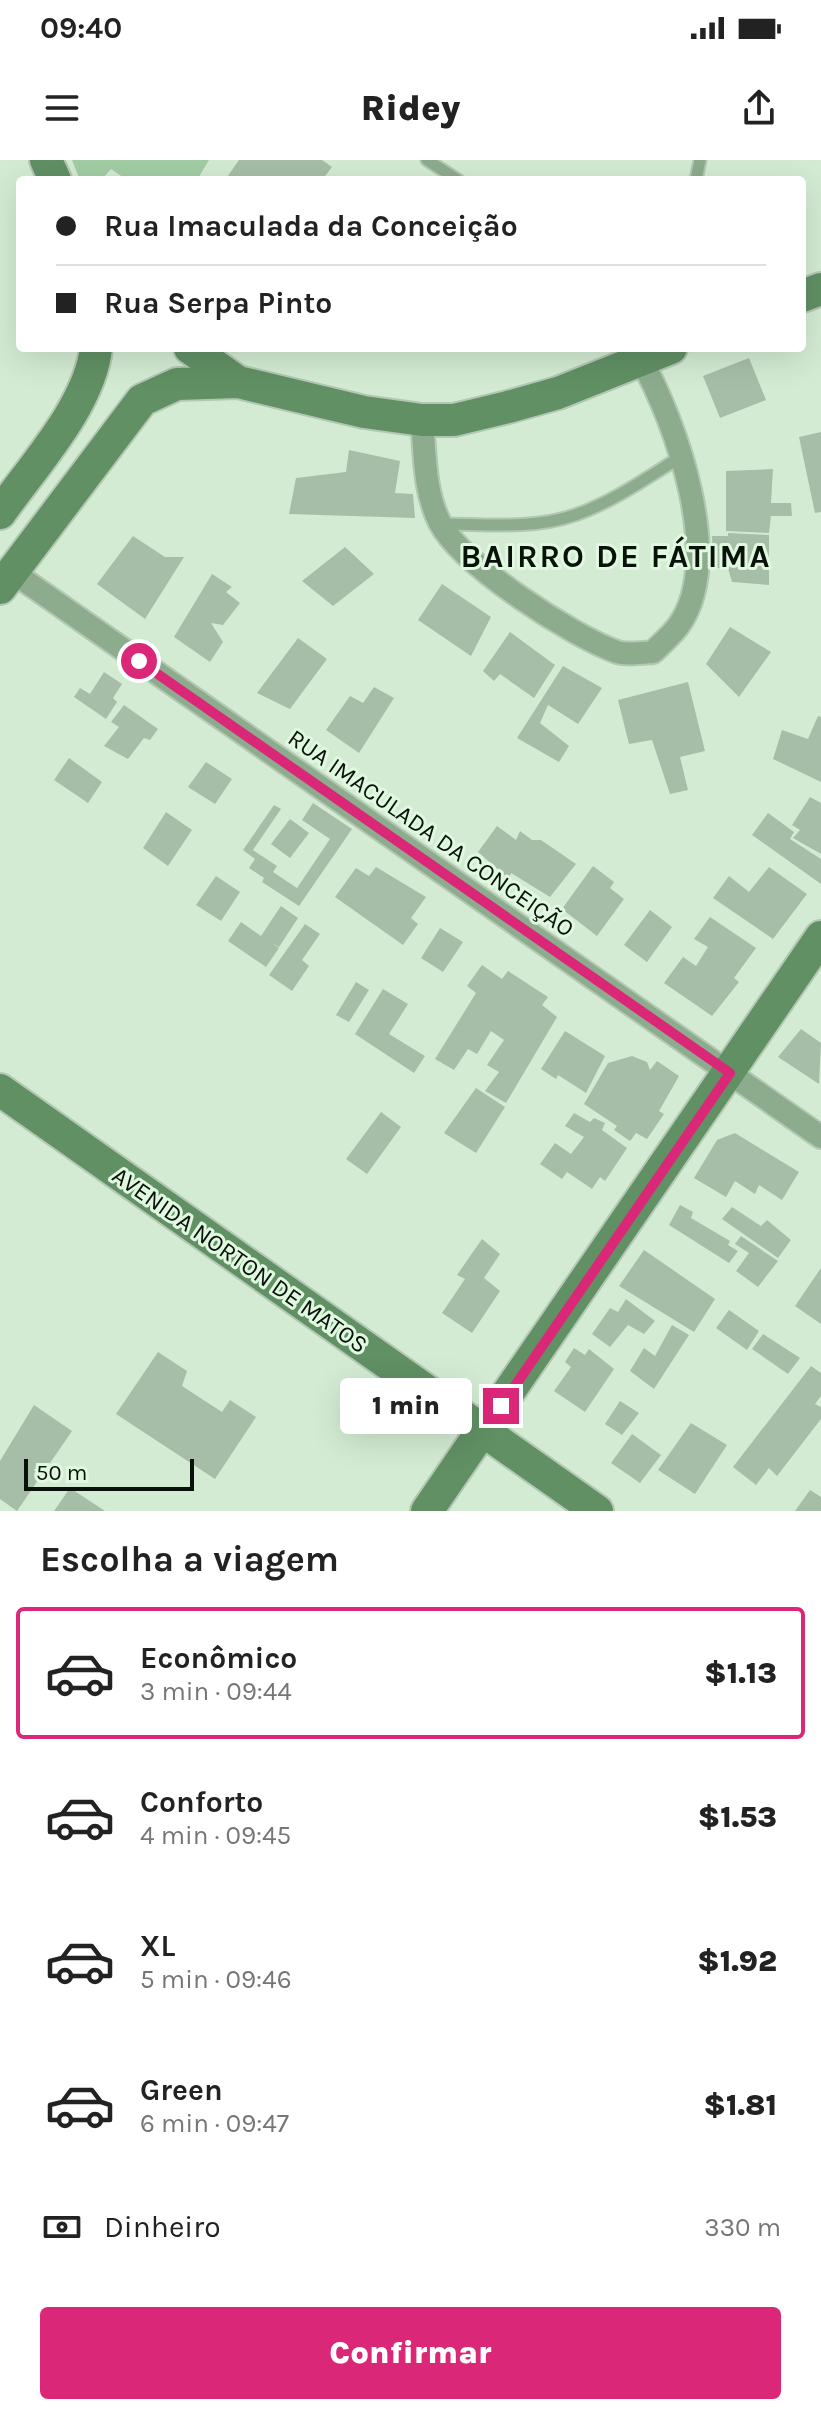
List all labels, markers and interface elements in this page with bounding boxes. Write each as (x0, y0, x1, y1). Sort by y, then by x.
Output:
text: 09:40 (40, 10, 122, 46)
icon: menu (40, 86, 84, 130)
icon: share (737, 86, 781, 130)
text: Ridey (361, 87, 460, 129)
text: Rua Imaculada da Conceição (104, 208, 518, 244)
text: Rua Serpa Pinto (104, 285, 332, 321)
district label: BAIRRO DE FÁTIMA (460, 536, 772, 575)
route start (121, 643, 157, 679)
street label: RUA IMACULADA DA CONCEIÇÃO (283, 723, 579, 943)
street label: AVENIDA NORTON DE MATOS (107, 1161, 373, 1359)
callout: 1 min (341, 1378, 473, 1434)
route end (483, 1388, 519, 1424)
text: 1 min (372, 1390, 440, 1421)
scale bar (24, 1455, 194, 1491)
text: 50 m (36, 1460, 87, 1486)
text: Escolha a viagem (40, 1538, 339, 1580)
icon: car (44, 1637, 116, 1709)
text: Econômico (140, 1640, 297, 1676)
text: $1.13 (704, 1655, 777, 1691)
text: 3 min · 09:44 (140, 1676, 292, 1707)
icon: car (44, 1781, 116, 1853)
text: Conforto (140, 1784, 263, 1820)
text: $1.53 (698, 1799, 777, 1835)
text: 4 min · 09:45 (140, 1820, 291, 1851)
icon: car (44, 1925, 116, 1997)
text: XL (140, 1928, 175, 1964)
text: $1.92 (697, 1943, 777, 1979)
text: 5 min · 09:46 (140, 1964, 292, 1995)
icon: car (44, 2069, 116, 2141)
text: Green (140, 2072, 223, 2108)
text: $1.81 (703, 2087, 777, 2123)
text: 6 min · 09:47 (140, 2108, 289, 2139)
icon: cash (40, 2205, 84, 2249)
text: Dinheiro (104, 2209, 221, 2245)
text: 330 m (704, 2212, 781, 2243)
button: Confirmar (40, 2307, 781, 2399)

